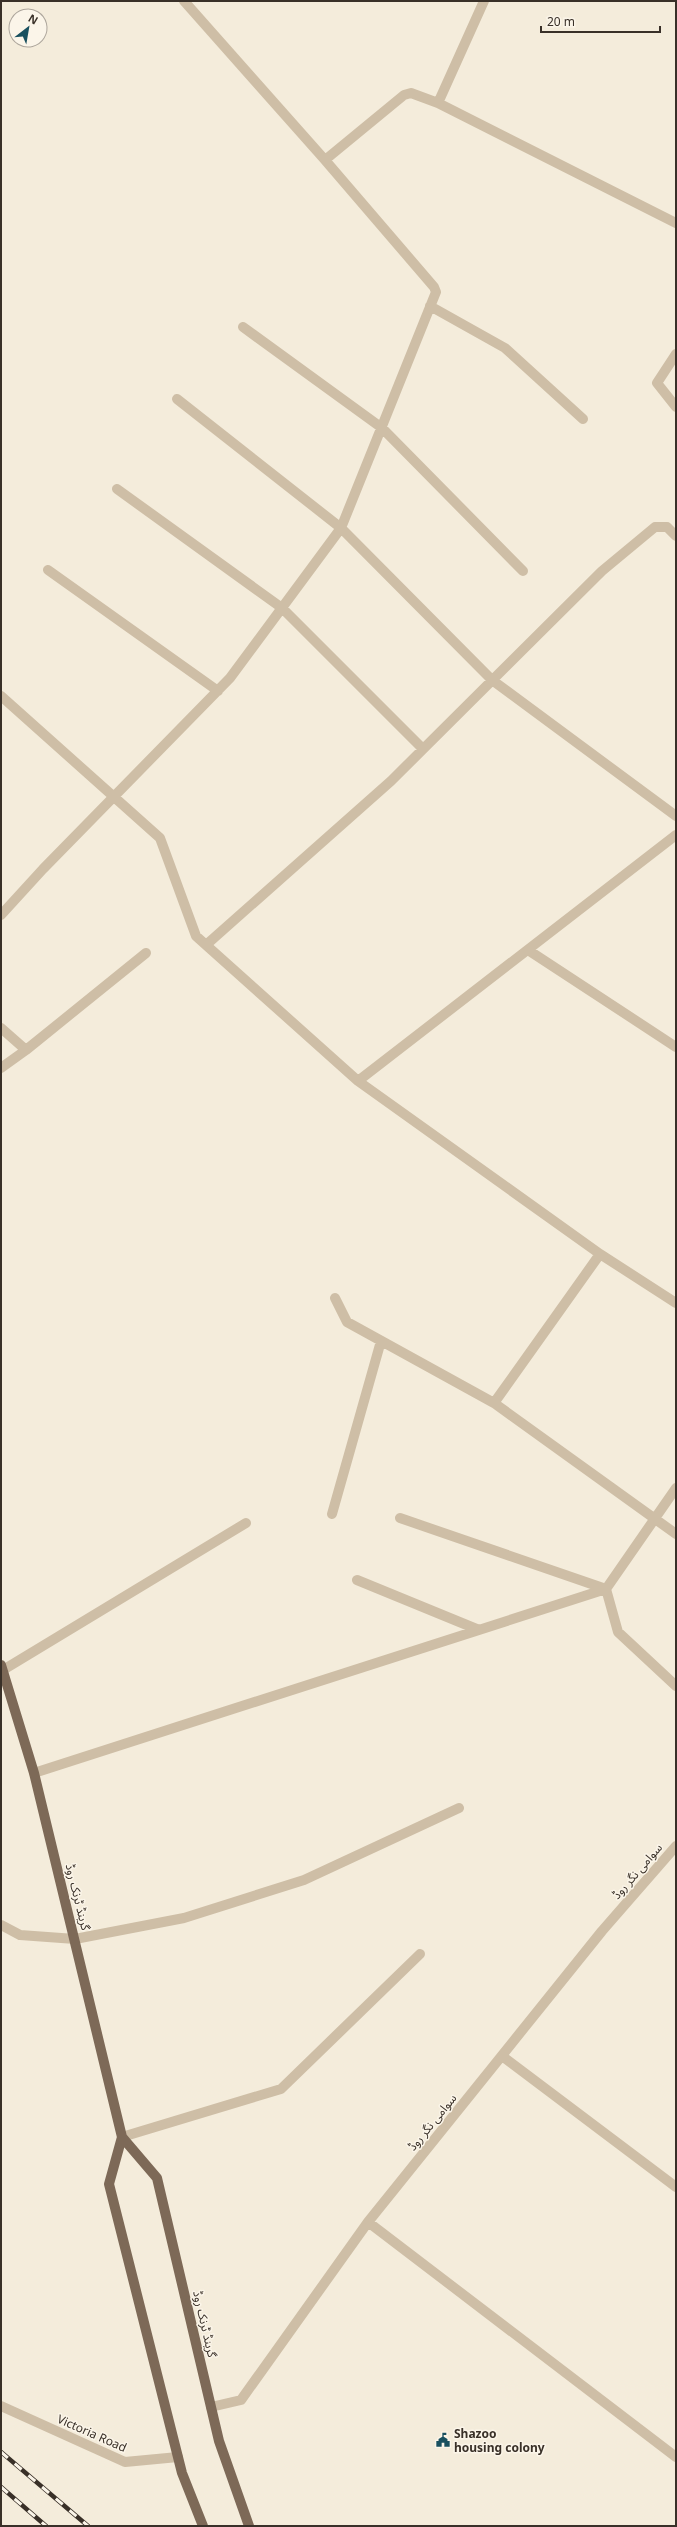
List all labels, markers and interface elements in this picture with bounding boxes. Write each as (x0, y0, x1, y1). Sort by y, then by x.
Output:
north arrow (8, 8, 48, 48)
scale bar (541, 8, 660, 34)
text: N (26, 10, 41, 28)
text: 20 m (547, 13, 575, 30)
street label: سوامی نگر روڈ (608, 1839, 666, 1903)
street label: گرینڈ ٹرنک روڈ (62, 1862, 95, 1933)
street label: سوامی نگر روڈ (404, 2090, 460, 2154)
street label: گرینڈ ٹرنک روڈ (189, 2289, 221, 2360)
street label: Victoria Road (55, 2410, 129, 2456)
place label: Shazoo housing colony (454, 2425, 545, 2456)
public building icon: Shazoo housing colony (435, 2432, 451, 2448)

